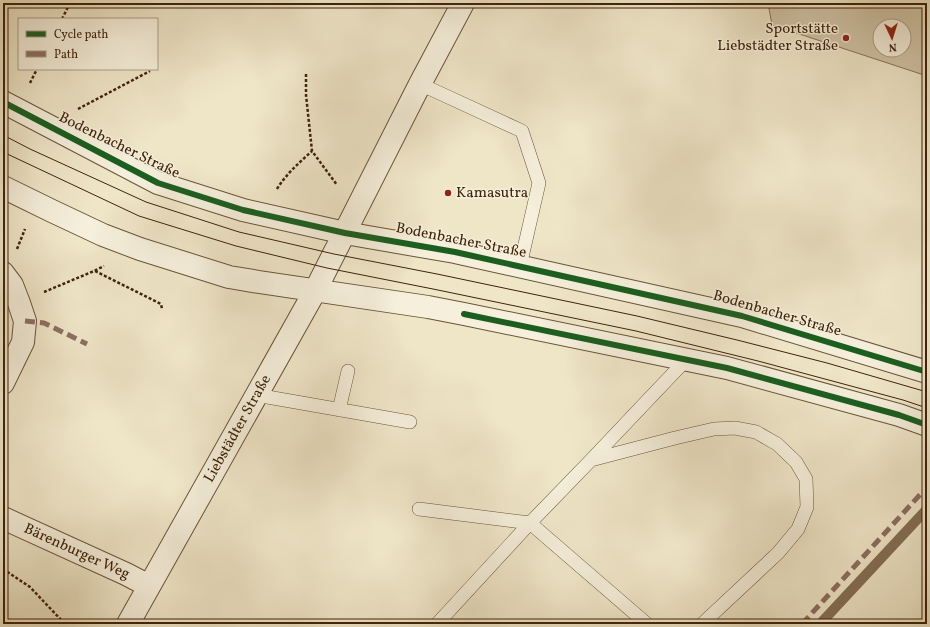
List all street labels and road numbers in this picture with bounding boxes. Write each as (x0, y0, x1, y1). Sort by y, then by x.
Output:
street label: Bodenbacher Straße (55, 108, 183, 184)
street label: Bodenbacher Straße (394, 218, 528, 264)
street label: Bodenbacher Straße (710, 286, 844, 342)
street label: Liebstädter Straße (199, 371, 276, 487)
street label: Bärenburger Weg (20, 518, 133, 585)

